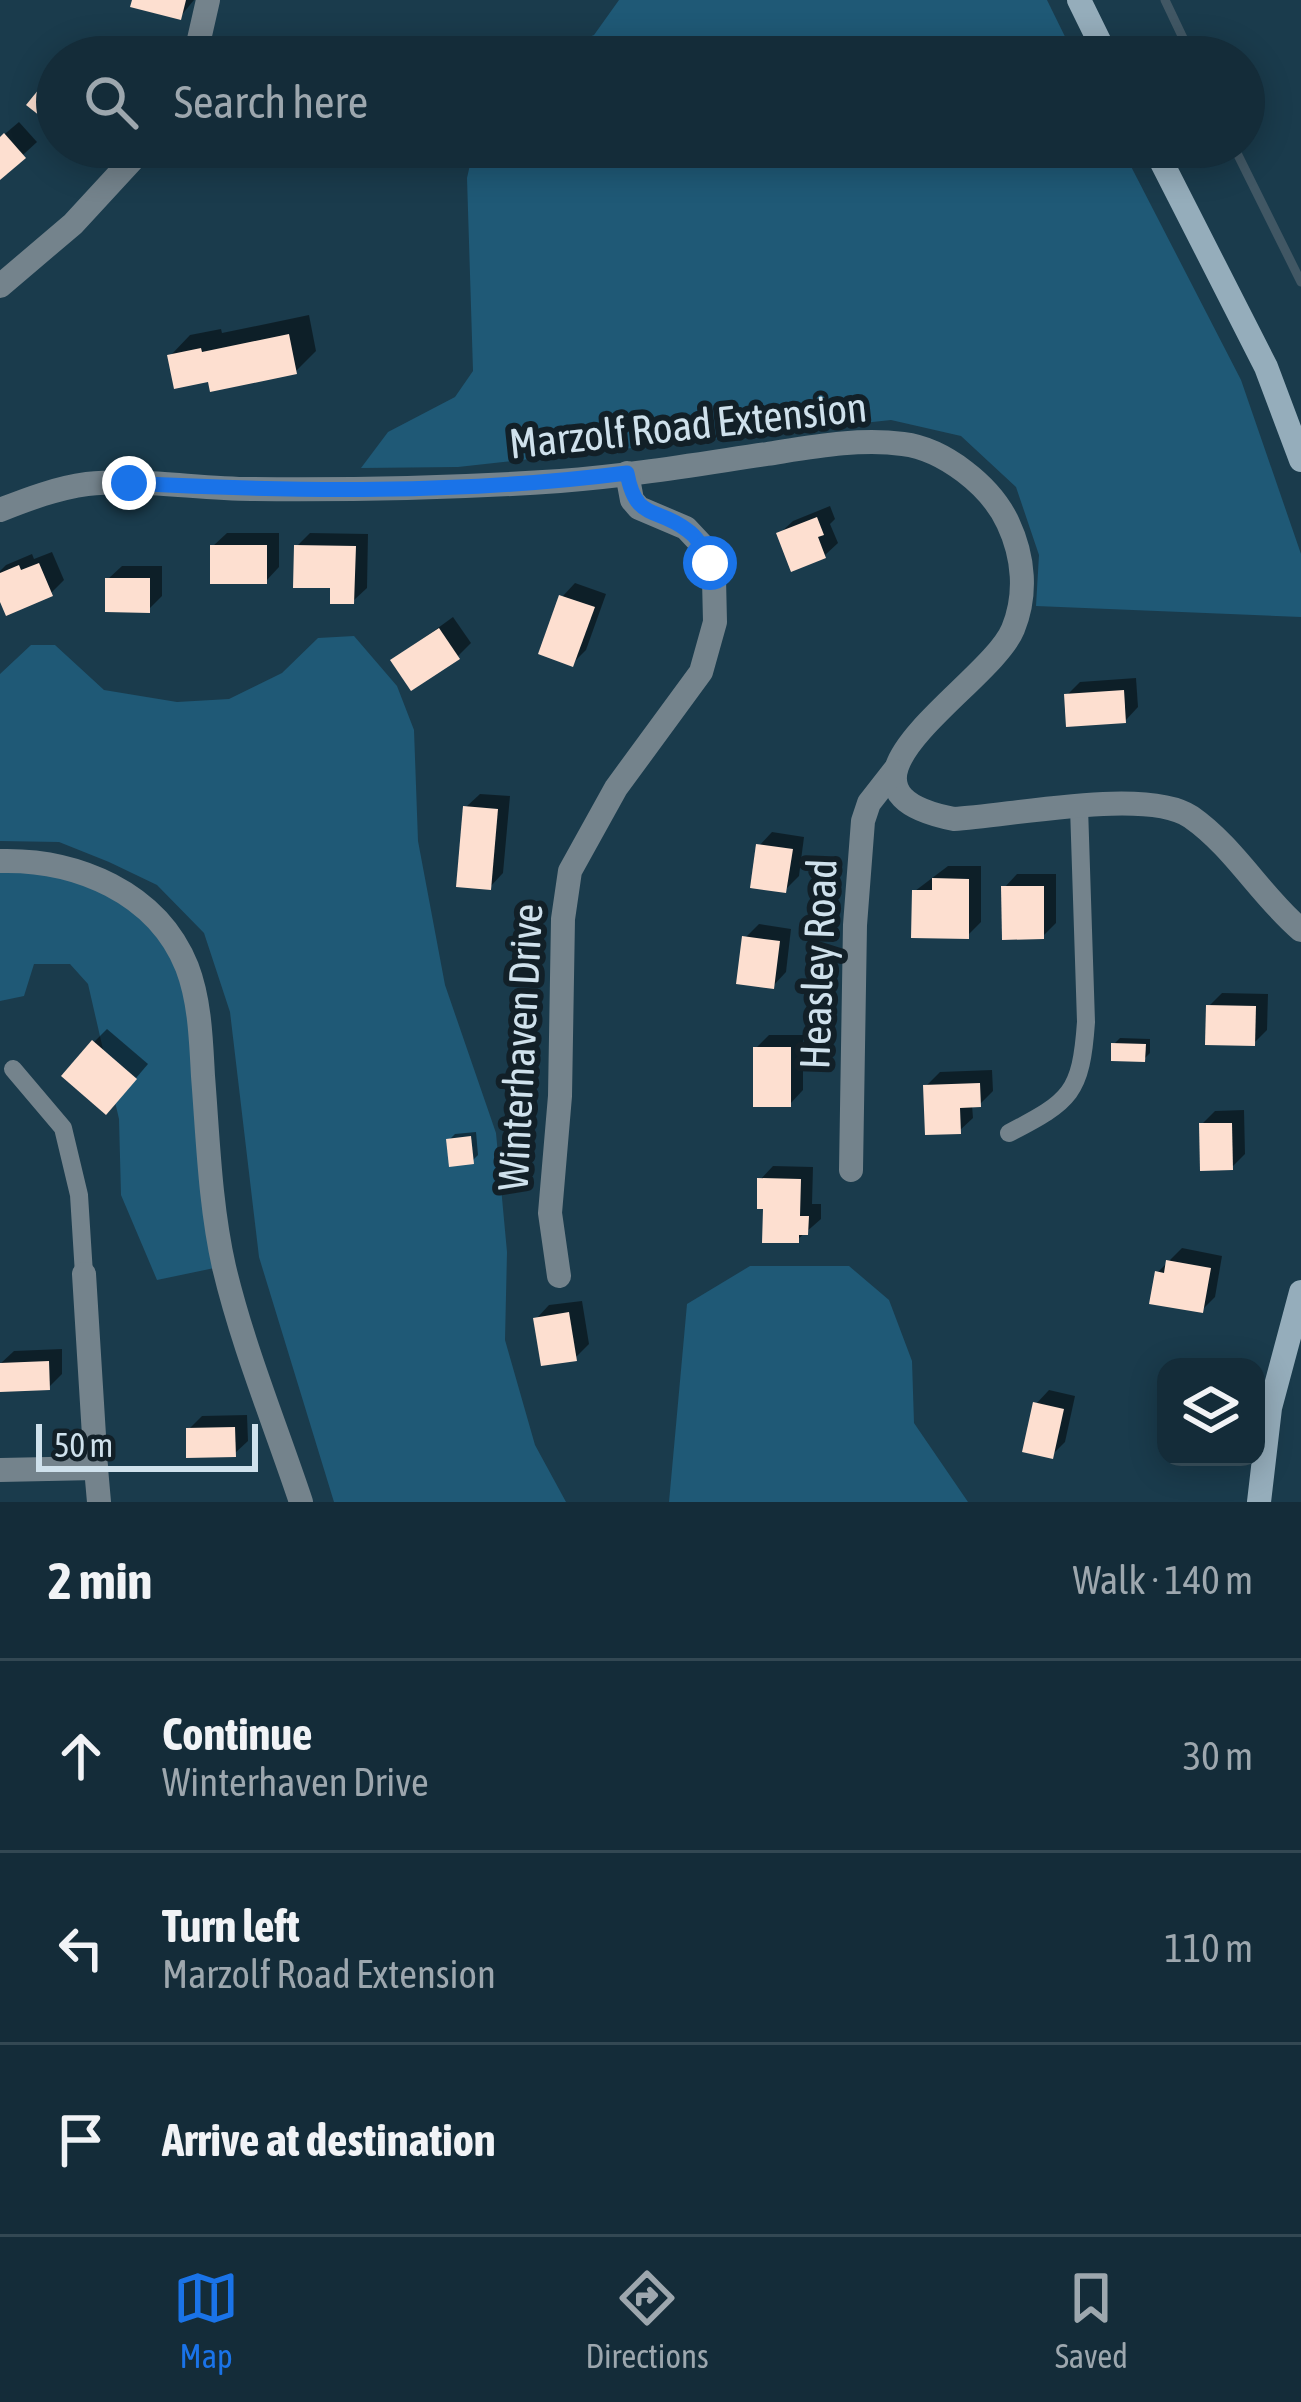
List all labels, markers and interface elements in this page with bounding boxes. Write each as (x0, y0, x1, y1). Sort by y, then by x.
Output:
search box (36, 36, 1265, 168)
icon: search (78, 69, 144, 135)
text: Search here (174, 76, 368, 128)
street label: Marzolf Road Extension (507, 382, 869, 468)
route end (102, 456, 156, 510)
route start (683, 536, 737, 590)
street label: Heasley Road (790, 858, 846, 1070)
street label: Winterhaven Drive (489, 902, 551, 1192)
map controls (1157, 1358, 1265, 1466)
button: layers (1157, 1358, 1265, 1466)
scale bar (36, 1418, 258, 1471)
text: 50 m (54, 1426, 113, 1464)
text: 2 min (48, 1551, 152, 1610)
text: Walk · 140 m (1073, 1558, 1253, 1602)
text: Continue (162, 1708, 313, 1760)
icon: ahead (48, 1723, 114, 1789)
text: 30 m (1183, 1734, 1253, 1778)
text: Winterhaven Drive (162, 1760, 429, 1804)
text: Turn left (162, 1900, 300, 1952)
icon: left (48, 1915, 114, 1981)
text: 110 m (1165, 1926, 1253, 1970)
text: Marzolf Road Extension (162, 1952, 496, 1996)
icon: arrive (48, 2107, 114, 2173)
text: Arrive at destination (162, 2114, 496, 2166)
tab: Map (173, 2265, 239, 2375)
tab: Directions (585, 2265, 709, 2375)
tab: Saved (1055, 2265, 1128, 2375)

